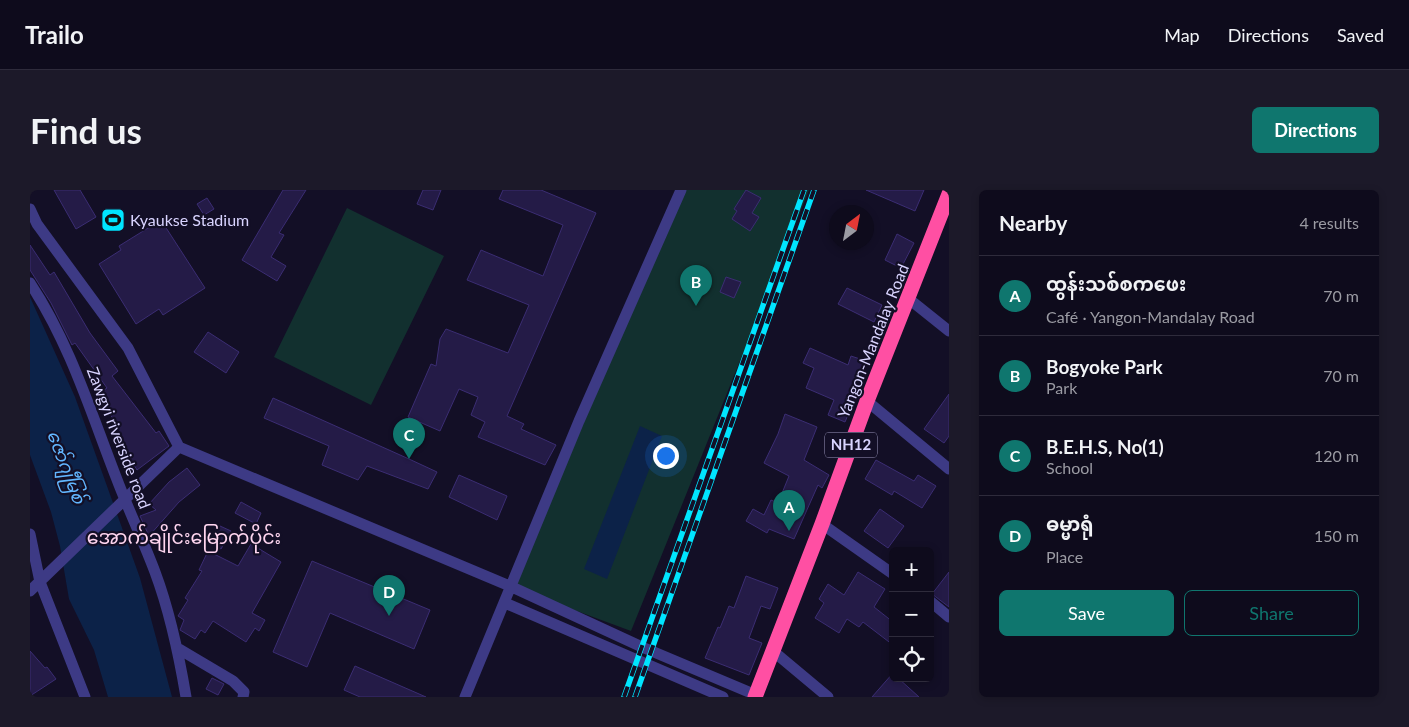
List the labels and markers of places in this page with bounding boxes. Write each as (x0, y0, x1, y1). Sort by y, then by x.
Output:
sports icon: Kyaukse Stadium (100, 207, 126, 233)
place label: Kyaukse Stadium (130, 210, 249, 229)
pin: B (680, 265, 712, 306)
pin: C (393, 418, 425, 459)
pin: A (773, 490, 805, 531)
pin: D (373, 575, 405, 616)

